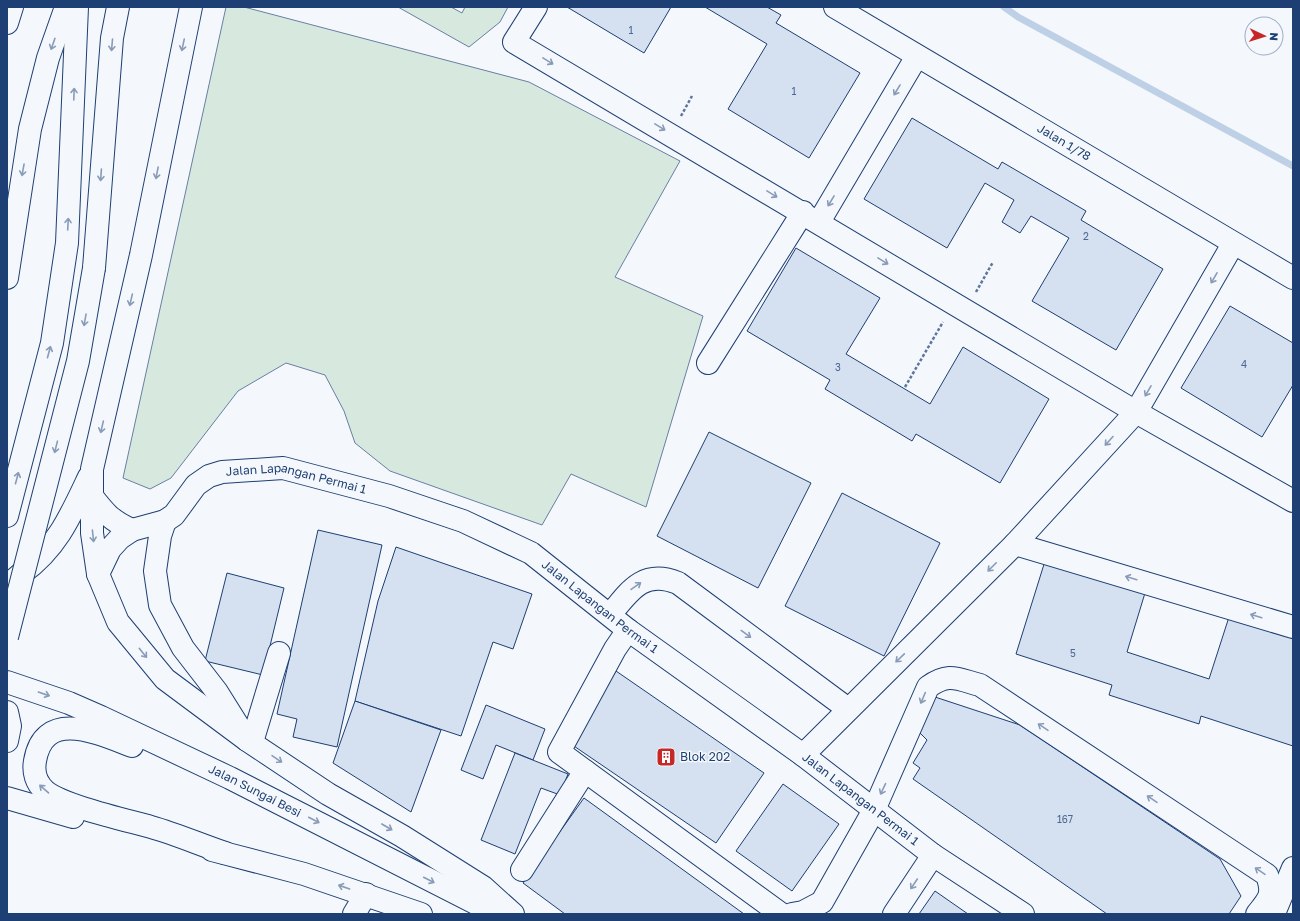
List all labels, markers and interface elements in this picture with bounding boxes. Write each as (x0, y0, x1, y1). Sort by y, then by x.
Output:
north arrow (1244, 16, 1284, 56)
house number: 1 (629, 24, 634, 36)
text: N (1268, 32, 1281, 41)
one-way arrow (49, 37, 56, 50)
one-way arrow (108, 38, 115, 51)
one-way arrow (178, 38, 186, 51)
one-way arrow (542, 58, 554, 66)
one-way arrow (893, 84, 901, 96)
house number: 1 (792, 85, 797, 97)
one-way arrow (70, 88, 78, 101)
street label: Jalan 1/78 (1035, 120, 1094, 164)
one-way arrow (654, 124, 666, 132)
one-way arrow (19, 163, 27, 176)
one-way arrow (153, 166, 161, 179)
one-way arrow (97, 168, 104, 181)
one-way arrow (766, 190, 778, 198)
one-way arrow (827, 195, 835, 206)
one-way arrow (64, 218, 72, 231)
house number: 2 (1083, 230, 1089, 242)
one-way arrow (877, 257, 889, 265)
one-way arrow (1209, 272, 1217, 284)
one-way arrow (126, 293, 134, 306)
one-way arrow (81, 313, 89, 326)
one-way arrow (46, 346, 54, 359)
house number: 4 (1241, 358, 1247, 370)
house number: 3 (835, 361, 841, 373)
one-way arrow (1144, 384, 1152, 396)
one-way arrow (98, 420, 105, 433)
one-way arrow (1105, 436, 1114, 446)
one-way arrow (52, 440, 59, 453)
street label: Jalan Lapangan Permai 1 (225, 460, 368, 497)
one-way arrow (14, 472, 21, 485)
one-way arrow (89, 529, 97, 542)
street label: Jalan Lapangan Permai 1 (539, 556, 661, 656)
one-way arrow (987, 562, 997, 572)
one-way arrow (1125, 574, 1138, 581)
one-way arrow (630, 582, 641, 590)
one-way arrow (1249, 612, 1262, 619)
one-way arrow (741, 630, 752, 638)
one-way arrow (139, 647, 148, 658)
house number: 5 (1070, 647, 1076, 659)
one-way arrow (895, 653, 905, 663)
one-way arrow (38, 691, 50, 699)
one-way arrow (919, 692, 926, 704)
one-way arrow (1038, 723, 1049, 731)
building icon: Blok 202 (655, 746, 677, 768)
place label: Blok 202 (680, 749, 730, 764)
street label: Jalan Lapangan Permai 1 (799, 749, 922, 848)
one-way arrow (271, 755, 282, 763)
street label: Jalan Sungai Besi (206, 761, 304, 820)
one-way arrow (879, 783, 887, 795)
one-way arrow (39, 785, 49, 794)
one-way arrow (1146, 795, 1157, 803)
house number: 167 (1057, 813, 1073, 825)
one-way arrow (307, 817, 319, 825)
one-way arrow (381, 824, 393, 832)
one-way arrow (1254, 866, 1266, 874)
one-way arrow (423, 876, 435, 884)
one-way arrow (909, 878, 917, 890)
one-way arrow (338, 883, 351, 890)

